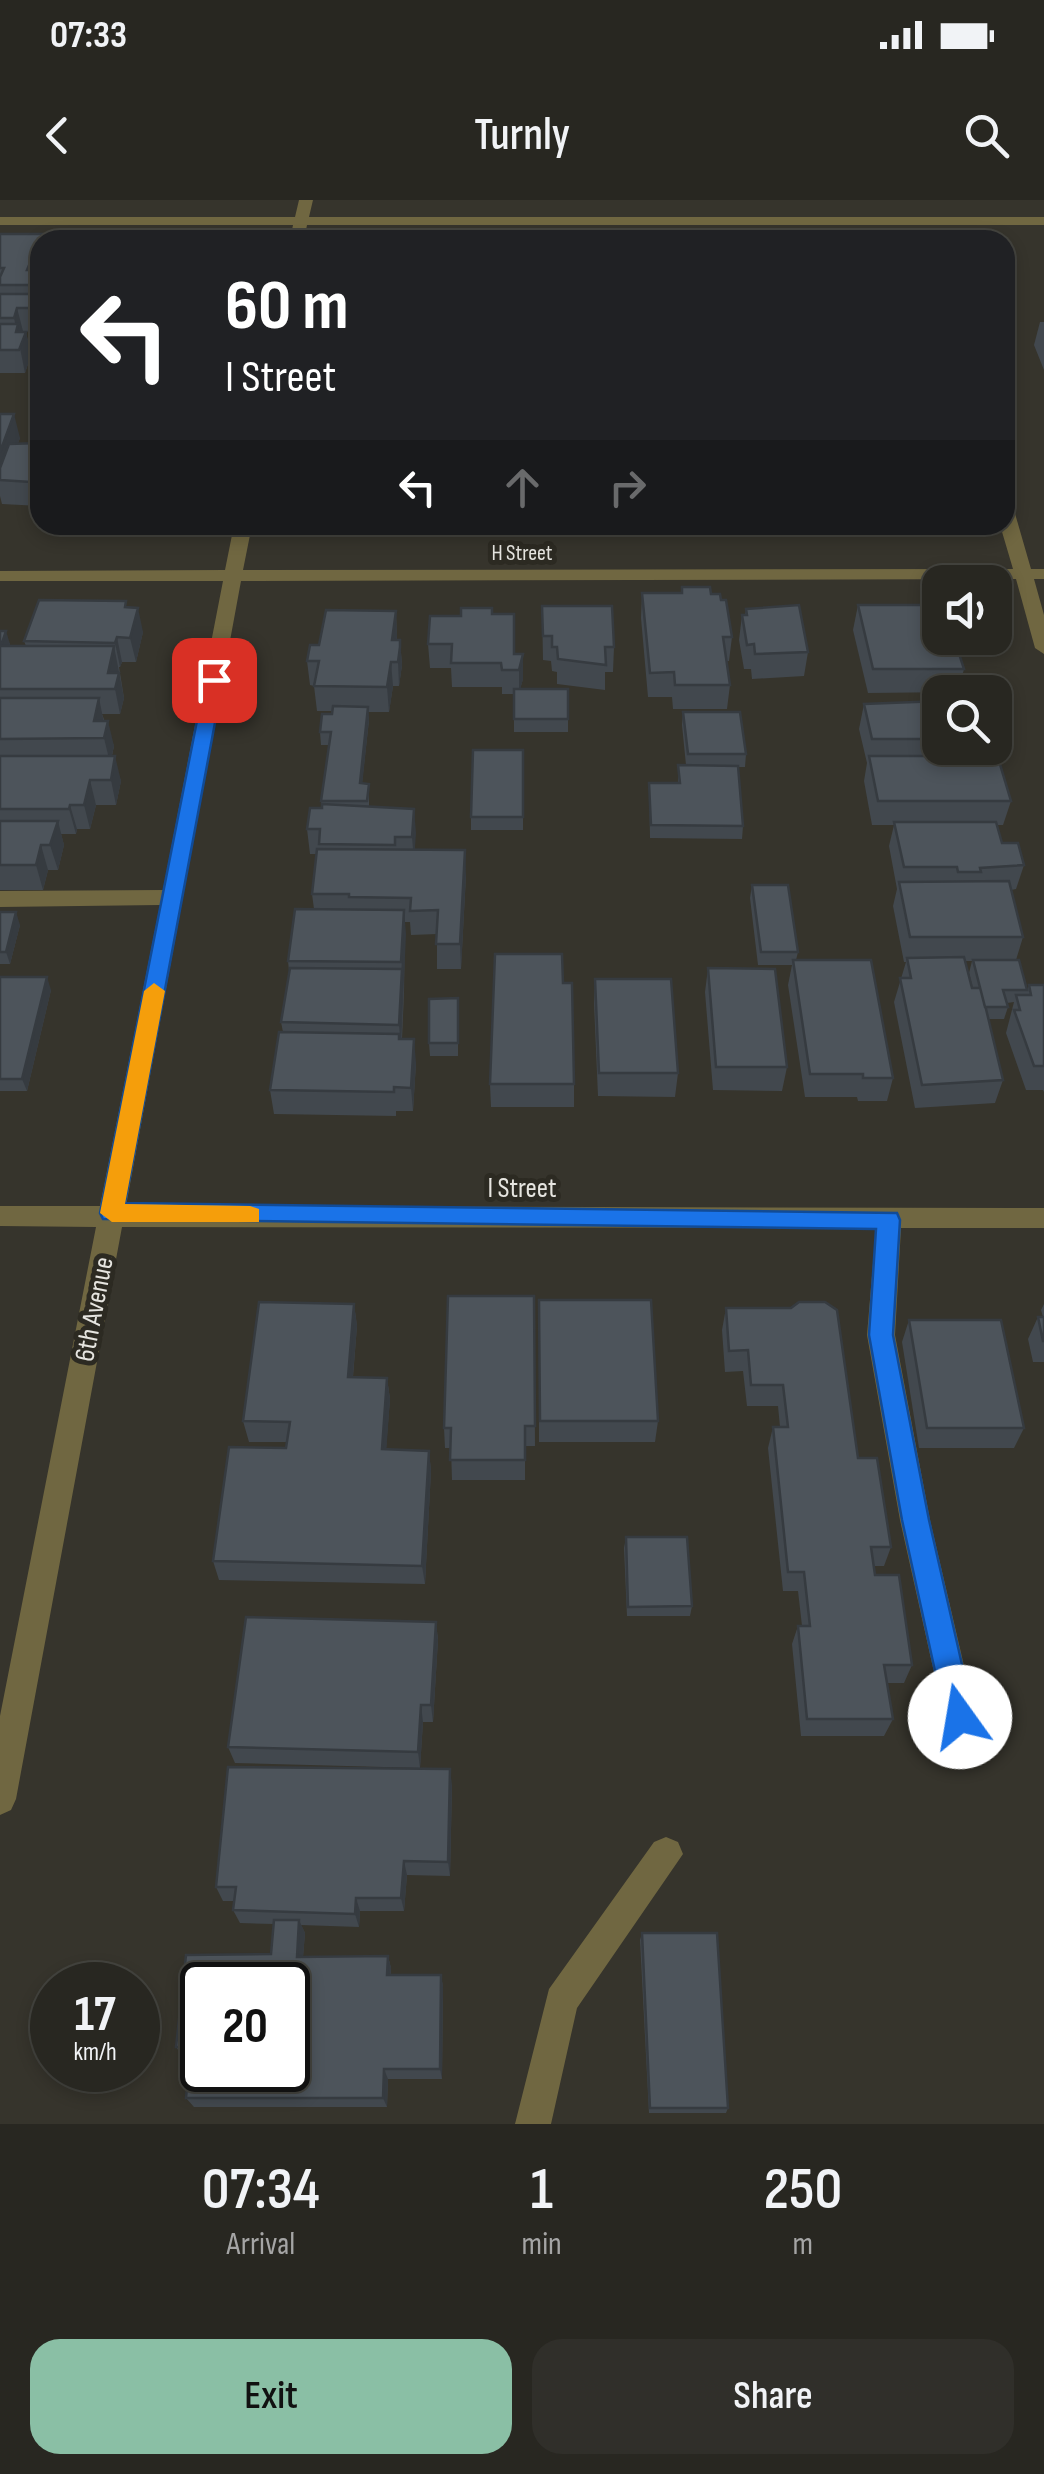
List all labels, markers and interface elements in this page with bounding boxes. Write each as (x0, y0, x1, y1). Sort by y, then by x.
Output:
text: 07:33 (50, 13, 127, 58)
icon: back (30, 108, 85, 163)
text: Turnly (474, 108, 570, 163)
icon: search (959, 108, 1014, 163)
text: 60 m (225, 265, 349, 349)
icon: left (60, 270, 190, 400)
text: I Street (225, 350, 336, 405)
icon: left (390, 460, 445, 515)
icon: ahead (495, 460, 550, 515)
icon: right (600, 460, 655, 515)
street label: H Street (491, 540, 553, 567)
map controls (922, 565, 1012, 765)
button: sound (922, 565, 1012, 655)
pin (172, 638, 257, 723)
icon: arrive (187, 653, 242, 708)
button: search (922, 675, 1012, 765)
street label: I Street (487, 1172, 557, 1205)
street label: 6th Avenue (68, 1254, 121, 1364)
position arrow (908, 1665, 1012, 1769)
speed limit sign: 20 (180, 1962, 310, 2092)
text: 17 (74, 1985, 116, 2045)
text: km/h (73, 2037, 117, 2068)
text: 07:34 (202, 2154, 320, 2226)
text: 1 (530, 2154, 553, 2226)
text: 250 (764, 2154, 842, 2226)
text: Arrival (226, 2225, 295, 2264)
text: min (522, 2225, 562, 2264)
text: m (793, 2225, 813, 2264)
button: Exit (30, 2339, 512, 2454)
button: Share (532, 2339, 1014, 2454)

